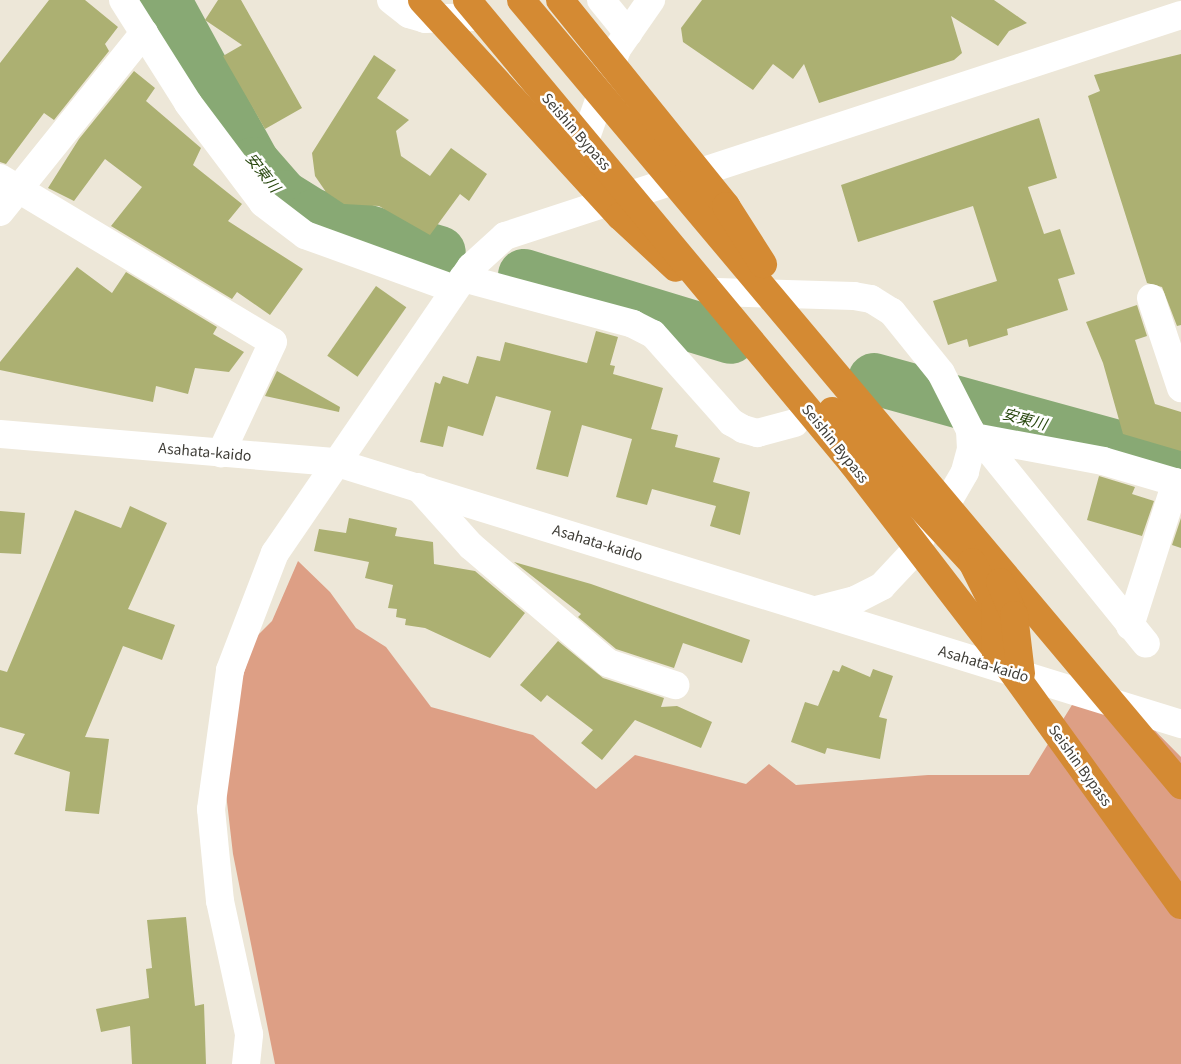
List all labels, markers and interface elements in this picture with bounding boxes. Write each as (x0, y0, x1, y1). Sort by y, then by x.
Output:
street label: Seishin Bypass (539, 89, 615, 173)
water label: 安東川 (243, 149, 285, 195)
street label: Seishin Bypass (799, 400, 873, 486)
water label: 安東川 (1001, 403, 1049, 433)
street label: Asahata-kaido (158, 439, 252, 463)
street label: Asahata-kaido (551, 520, 645, 564)
street label: Asahata-kaido (937, 641, 1031, 685)
street label: Seishin Bypass (1046, 721, 1116, 809)

